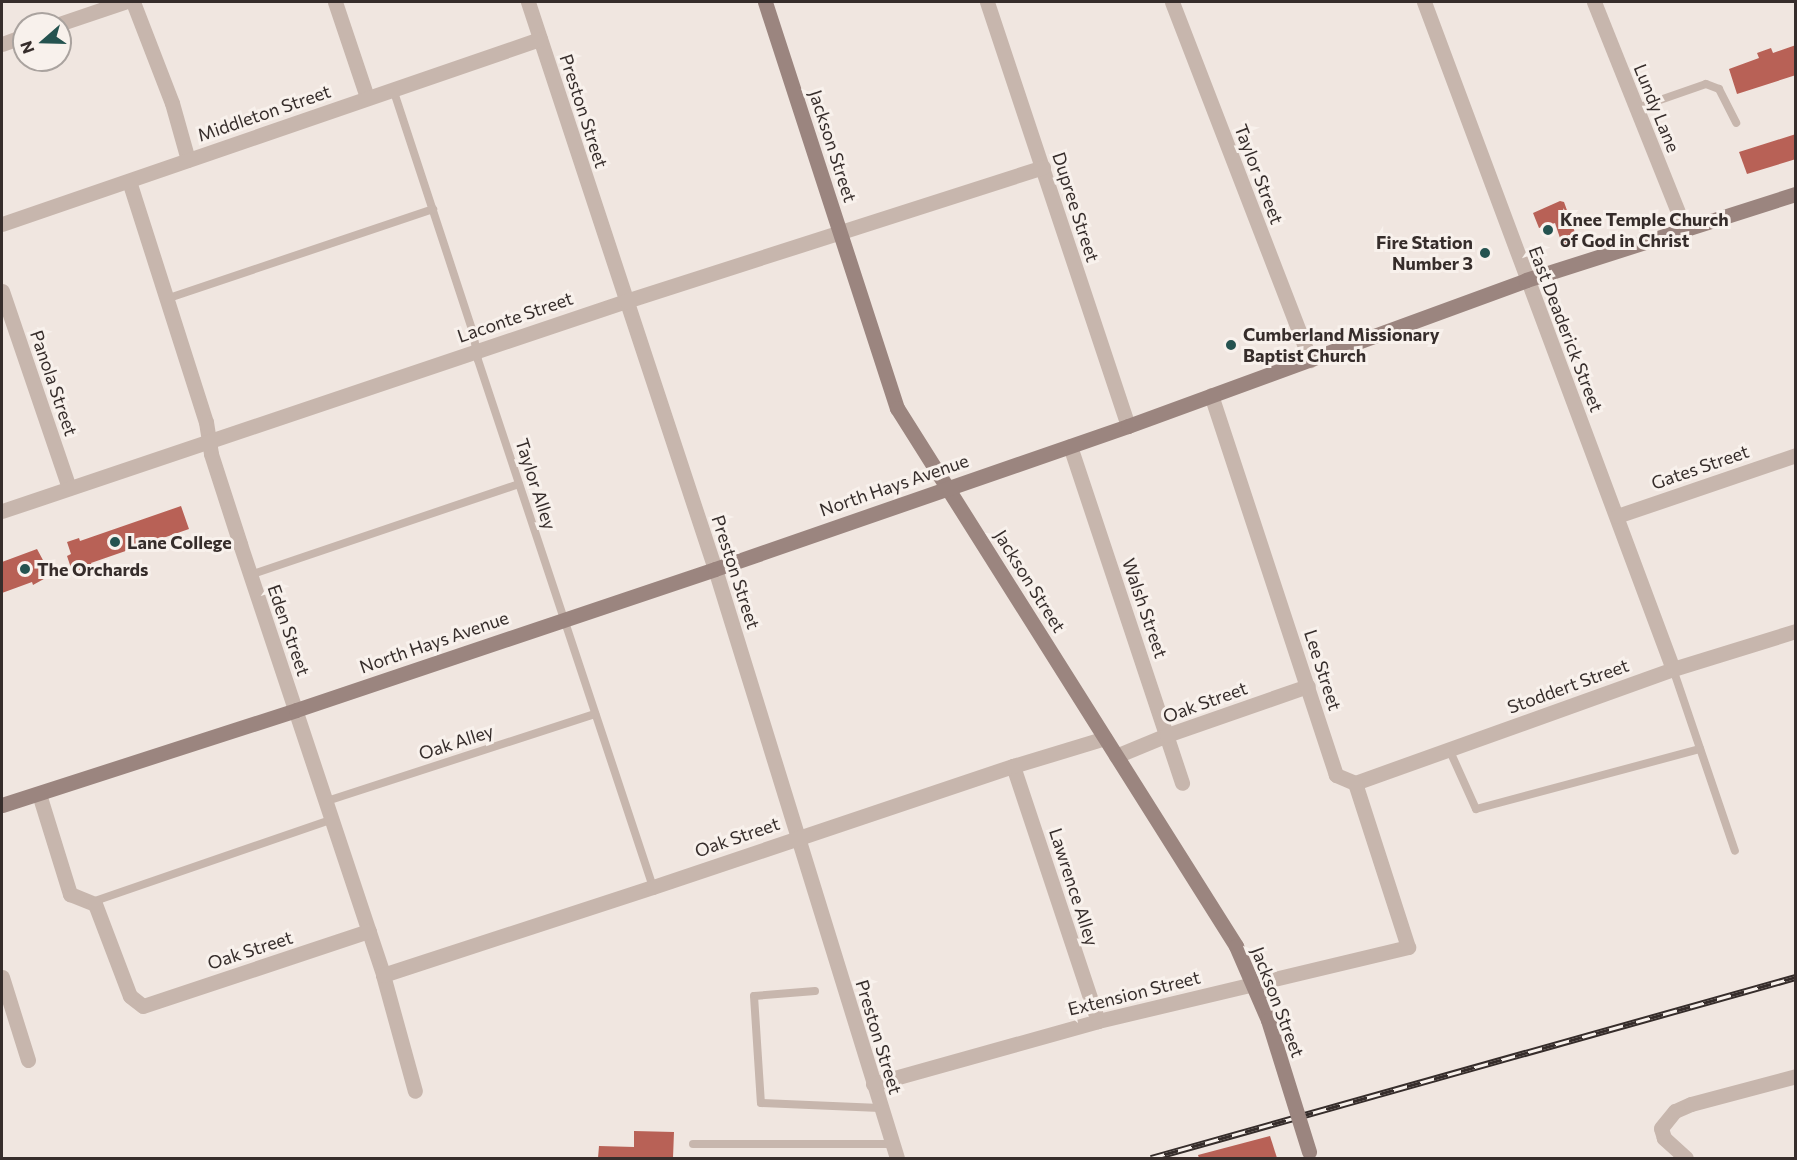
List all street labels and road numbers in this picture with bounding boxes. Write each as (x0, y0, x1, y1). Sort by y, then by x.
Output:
street label: Preston Street (555, 51, 613, 171)
street label: Lundy Lane (1630, 61, 1684, 155)
street label: Middleton Street (195, 80, 333, 146)
street label: Jackson Street (805, 87, 861, 205)
street label: Taylor Street (1230, 121, 1288, 227)
street label: Dupree Street (1048, 149, 1104, 265)
street label: East Deaderick Street (1524, 243, 1608, 415)
street label: Laconte Street (454, 287, 576, 347)
street label: Panola Street (26, 327, 82, 439)
street label: Taylor Alley (511, 436, 561, 532)
street label: Gates Street (1648, 440, 1752, 494)
street label: North Hays Avenue (817, 449, 971, 521)
street label: Preston Street (707, 512, 765, 632)
street label: Jackson Street (990, 526, 1070, 636)
street label: Walsh Street (1118, 555, 1172, 661)
street label: Eden Street (263, 581, 315, 679)
street label: North Hays Avenue (357, 606, 511, 678)
street label: Lee Street (1300, 627, 1346, 713)
street label: Stoddert Street (1504, 654, 1632, 718)
street label: Oak Street (1160, 677, 1250, 727)
street label: Oak Alley (416, 720, 496, 764)
street label: Oak Street (692, 812, 782, 862)
street label: Lawrence Alley (1045, 825, 1103, 949)
street label: Oak Street (205, 926, 295, 974)
street label: Jackson Street (1247, 944, 1309, 1060)
street label: Extension Street (1066, 966, 1202, 1020)
street label: Preston Street (851, 977, 907, 1097)

